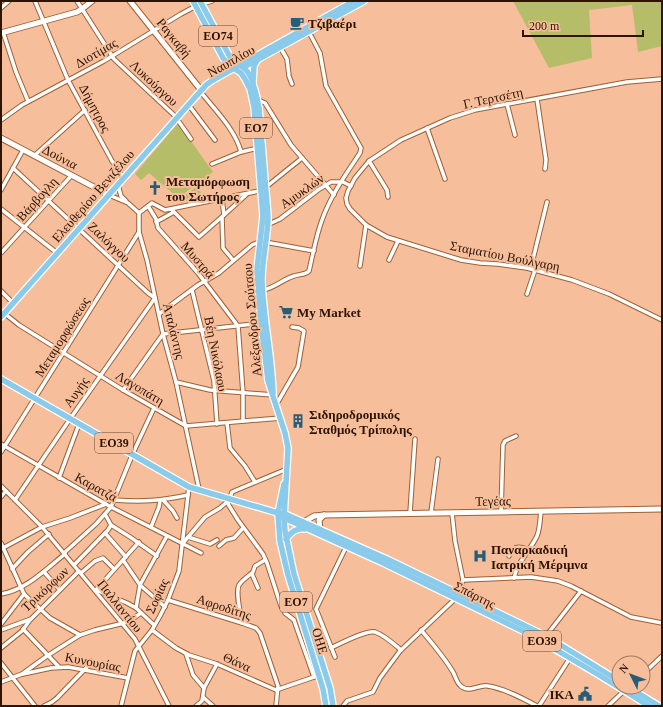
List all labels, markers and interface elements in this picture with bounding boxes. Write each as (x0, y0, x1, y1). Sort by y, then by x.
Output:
scale bar (523, 12, 643, 38)
street label: Ραγκαβή (154, 15, 195, 61)
cafe icon: Τζιβαέρι (289, 15, 305, 31)
place label: Τζιβαέρι (308, 16, 356, 31)
text: 200 m (529, 19, 560, 33)
road number: ΕΟ74 (199, 26, 237, 46)
street label: Διοτίμας (72, 35, 120, 71)
street label: Ναυπλίου (205, 42, 257, 80)
street label: Λυκούργου (127, 57, 181, 109)
street label: Δήμητρος (76, 81, 114, 135)
street label: Γ. Τερτσέτη (462, 84, 525, 112)
road number: ΕΟ7 (240, 118, 272, 138)
street label: Δούνια (40, 142, 80, 173)
street label: Ελευθερίου Βενιζέλου (49, 147, 137, 245)
street label: Αμυκλών (277, 170, 327, 212)
street label: Βάρβογλη (13, 174, 61, 224)
place label: Μεταμόρφωση του Σωτήρος (166, 174, 250, 204)
church icon: Μεταμόρφωση του Σωτήρος (147, 180, 163, 196)
street label: Ζαλόγγου (85, 219, 133, 265)
street label: Σταματίου Βούλγαρη (449, 238, 562, 274)
street label: Μυστρά (178, 239, 218, 281)
street label: Αλεξανδρου Σούτσου (240, 263, 264, 377)
street label: Μεταμορφώσεως (31, 294, 93, 380)
street label: Αταλάντης (160, 301, 188, 362)
supermarket icon: My Market (278, 304, 294, 320)
place label: My Market (297, 305, 362, 320)
street label: Βέη Νικόλαου (201, 315, 231, 393)
street label: Λαγοπάτη (113, 368, 167, 408)
street label: Αυγής (60, 373, 92, 410)
place label: Σιδηροδρομικός Σταθμός Τρίπολης (309, 407, 412, 437)
building icon: Σιδηροδρομικός Σταθμός Τρίπολης (290, 413, 306, 429)
road number: ΕΟ39 (95, 433, 133, 453)
street label: Καρατζά (72, 469, 120, 505)
street label: Τεγέας (475, 493, 512, 509)
place label: Παναρκαδική Ιατρική Μέριμνα (491, 542, 588, 572)
hospital icon: Παναρκαδική Ιατρική Μέριμνα (472, 548, 488, 564)
street label: Τρικόρφων (18, 563, 72, 615)
street label: Σοφίας (142, 575, 172, 616)
street label: Παλλαντίου (94, 577, 146, 635)
street label: Σπάρτης (452, 578, 499, 612)
street label: Αφροδίτης (195, 591, 254, 623)
road number: ΕΟ7 (280, 592, 312, 612)
street label: ΟΗΕ (309, 626, 331, 656)
road number: ΕΟ39 (523, 631, 561, 651)
street label: Κυνουρίας (64, 649, 123, 675)
street label: Θάνα (221, 649, 253, 675)
north arrow (611, 655, 651, 695)
text: N (616, 661, 631, 675)
public building icon: ΙΚΑ (577, 686, 593, 702)
place label: ΙΚΑ (549, 687, 575, 702)

